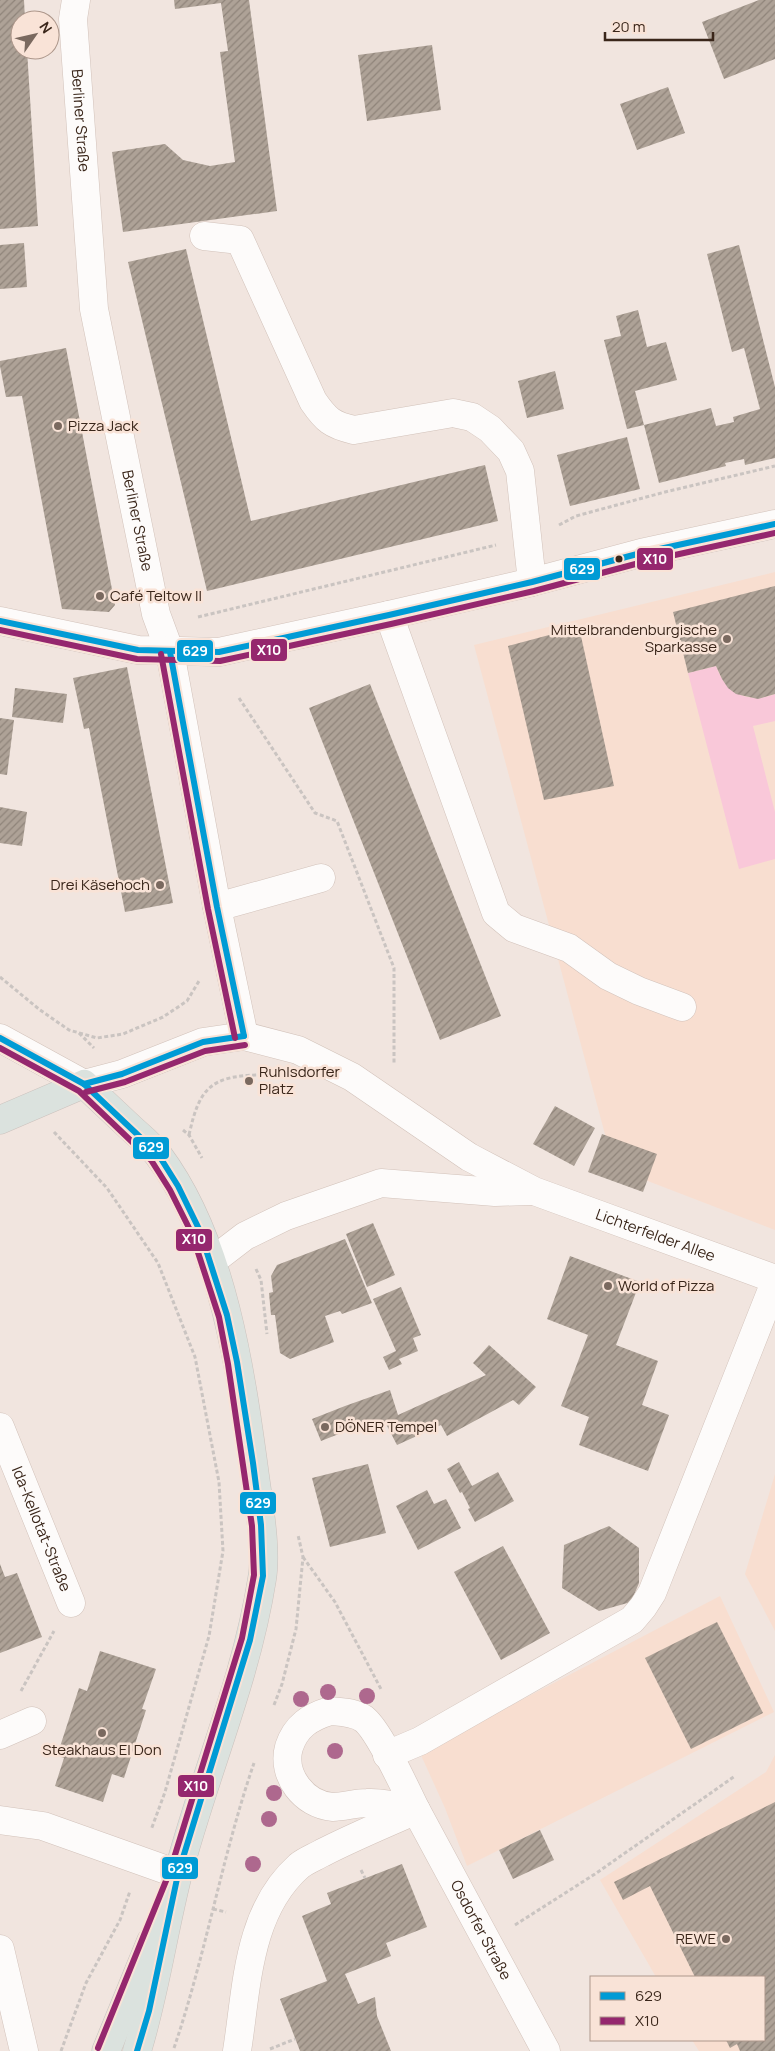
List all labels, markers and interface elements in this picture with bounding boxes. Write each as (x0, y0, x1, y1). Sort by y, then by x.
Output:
north arrow (10, 10, 60, 60)
scale bar (605, 10, 712, 42)
text: 20 m (612, 16, 645, 37)
text: N (36, 18, 57, 37)
street label: Berliner Straße (67, 68, 95, 173)
place label: Pizza Jack (68, 415, 139, 436)
marker: Pizza Jack (52, 420, 64, 432)
street label: Berliner Straße (117, 468, 158, 573)
line badge: X10 (636, 547, 674, 571)
text: X10 (643, 549, 667, 568)
unlabelled marker (614, 554, 624, 564)
line badge: 629 (563, 557, 601, 581)
text: 629 (569, 559, 595, 578)
place label: Café Teltow II (110, 585, 202, 606)
marker: Café Teltow II (94, 590, 106, 602)
place label: Mittelbrandenburgische Sparkasse (551, 619, 717, 657)
marker: Mittelbrandenburgische Sparkasse (721, 633, 733, 645)
line badge: X10 (250, 638, 288, 662)
line badge: 629 (176, 639, 214, 663)
text: X10 (257, 640, 281, 659)
text: 629 (182, 641, 208, 660)
place label: Drei Käsehoch (51, 874, 150, 895)
marker: Drei Käsehoch (154, 879, 166, 891)
place label: Ruhlsdorfer Platz (259, 1061, 341, 1099)
marker: Ruhlsdorfer Platz (243, 1075, 255, 1087)
line badge: 629 (132, 1136, 170, 1160)
text: 629 (138, 1137, 164, 1156)
street label: Lichterfelder Allee (593, 1203, 718, 1266)
line badge: X10 (175, 1228, 213, 1252)
text: X10 (182, 1229, 206, 1248)
place label: World of Pizza (618, 1275, 714, 1296)
marker: World of Pizza (602, 1280, 614, 1292)
place label: DÖNER Tempel (335, 1416, 437, 1437)
marker: DÖNER Tempel (319, 1421, 331, 1433)
street label: Ida-Kellotat-Straße (7, 1463, 76, 1595)
line badge: 629 (239, 1491, 277, 1515)
text: 629 (245, 1493, 271, 1512)
marker: Steakhaus El Don (96, 1727, 108, 1739)
place label: Steakhaus El Don (42, 1739, 162, 1760)
line badge: X10 (177, 1774, 215, 1798)
text: X10 (184, 1776, 208, 1795)
line badge: 629 (161, 1856, 199, 1880)
text: 629 (167, 1858, 193, 1877)
street label: Osdorfer Straße (446, 1876, 517, 1984)
place label: REWE (675, 1928, 716, 1949)
marker: REWE (720, 1933, 732, 1945)
legend (590, 1976, 765, 2041)
text: 629 (635, 1985, 662, 2006)
text: X10 (635, 2010, 659, 2031)

